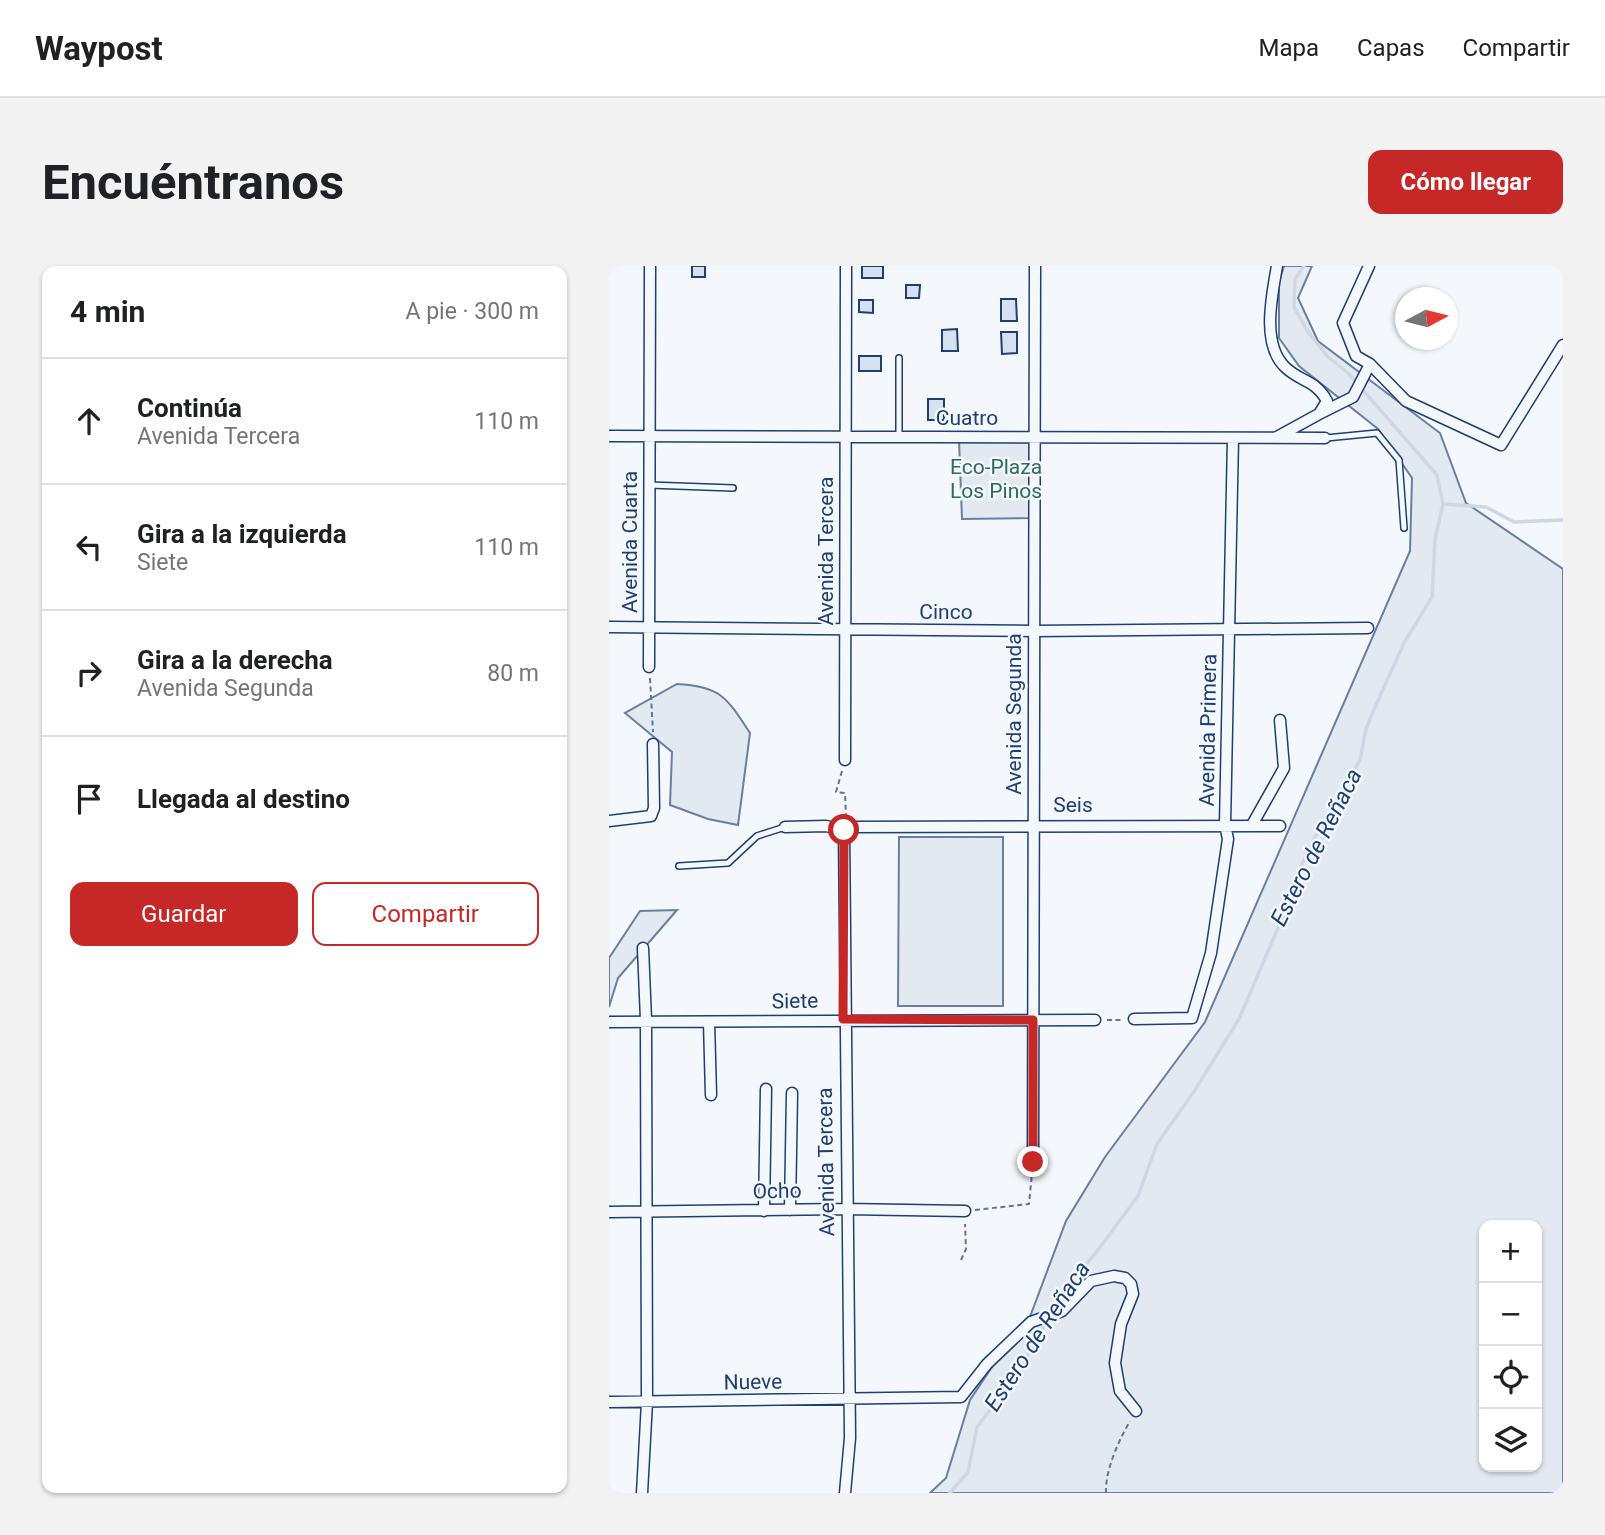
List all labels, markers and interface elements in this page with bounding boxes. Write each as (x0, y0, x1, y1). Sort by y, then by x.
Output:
text: Waypost (35, 29, 163, 68)
text: Mapa (1258, 34, 1319, 62)
text: Capas (1357, 34, 1425, 62)
text: Compartir (1463, 34, 1570, 62)
button: Cómo llegar (1368, 150, 1563, 214)
text: Encuéntranos (42, 154, 344, 211)
north arrow (1395, 287, 1458, 350)
text: 4 min (70, 294, 145, 329)
text: A pie · 300 m (406, 298, 539, 325)
text: Continúa (137, 393, 242, 423)
icon: ahead (70, 402, 108, 440)
street label: Cuatro (936, 406, 998, 430)
text: 110 m (474, 408, 539, 435)
text: Avenida Tercera (137, 423, 300, 450)
park label: Eco-Plaza Los Pinos (950, 455, 1042, 503)
street label: Avenida Cuarta (618, 471, 642, 613)
street label: Avenida Tercera (814, 477, 838, 625)
text: Gira a la izquierda (137, 519, 347, 549)
icon: left (70, 528, 108, 566)
text: 110 m (474, 534, 539, 561)
text: Siete (137, 549, 188, 576)
street label: Cinco (919, 600, 973, 624)
street label: Avenida Segunda (1002, 633, 1026, 795)
text: Gira a la derecha (137, 645, 333, 675)
street label: Avenida Primera (1195, 653, 1221, 807)
icon: right (70, 654, 108, 692)
text: 80 m (487, 660, 539, 687)
text: Avenida Segunda (137, 675, 314, 702)
water label: Estero de Reñaca (1265, 764, 1368, 930)
icon: arrive (70, 780, 108, 818)
text: Llegada al destino (137, 784, 350, 814)
street label: Seis (1053, 793, 1093, 817)
route start (828, 814, 859, 845)
button: Guardar (70, 882, 298, 946)
button: Compartir (312, 882, 539, 946)
street label: Siete (771, 989, 819, 1013)
street label: Avenida Tercera (813, 1087, 839, 1237)
route end (1017, 1146, 1048, 1177)
street label: Ocho (752, 1179, 802, 1203)
map controls (1479, 1220, 1542, 1472)
button: + (1479, 1220, 1542, 1283)
water label: Estero de Reñaca (979, 1256, 1096, 1416)
button: − (1479, 1283, 1542, 1346)
button: locate (1479, 1346, 1542, 1409)
street label: Nueve (723, 1369, 783, 1395)
button: layers (1479, 1409, 1542, 1472)

